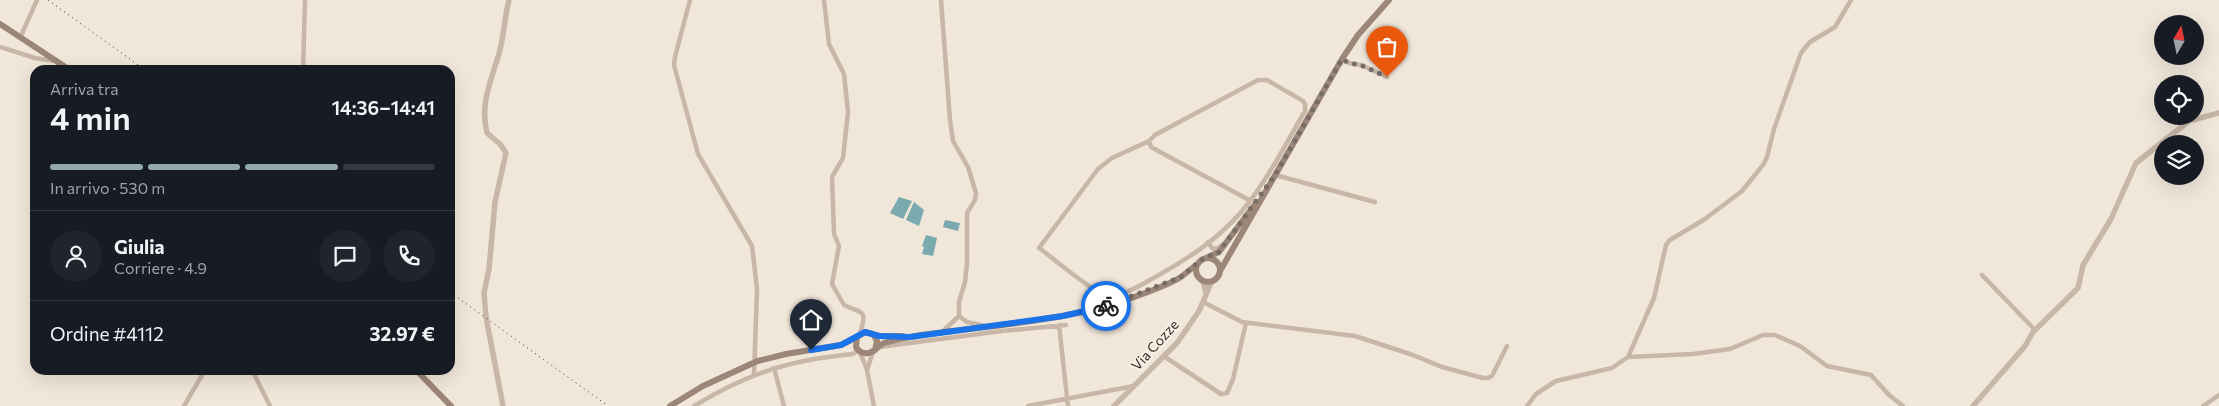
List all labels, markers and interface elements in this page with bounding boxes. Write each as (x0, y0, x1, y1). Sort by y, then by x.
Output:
north arrow (2154, 15, 2204, 65)
map controls (2154, 15, 2204, 185)
pin (1366, 26, 1408, 77)
icon: bag (1373, 33, 1401, 61)
button: locate (2154, 75, 2204, 125)
text: Arriva tra (50, 79, 119, 98)
text: 14:36–14:41 (332, 96, 435, 119)
text: 4 min (50, 97, 131, 137)
button: layers (2154, 135, 2204, 185)
text: In arrivo · 530 m (50, 178, 165, 197)
button: person (50, 230, 102, 282)
button: chat (319, 230, 371, 282)
button: phone (383, 230, 435, 282)
text: Giulia (114, 235, 164, 258)
text: Corriere · 4.9 (114, 258, 207, 277)
courier (1081, 281, 1131, 331)
icon: bike (1092, 292, 1120, 320)
pin (790, 299, 832, 350)
icon: home (797, 306, 825, 334)
street label: Via Cozze (1127, 316, 1182, 374)
text: Ordine #4112 (50, 322, 164, 345)
text: 32.97 € (369, 322, 435, 345)

